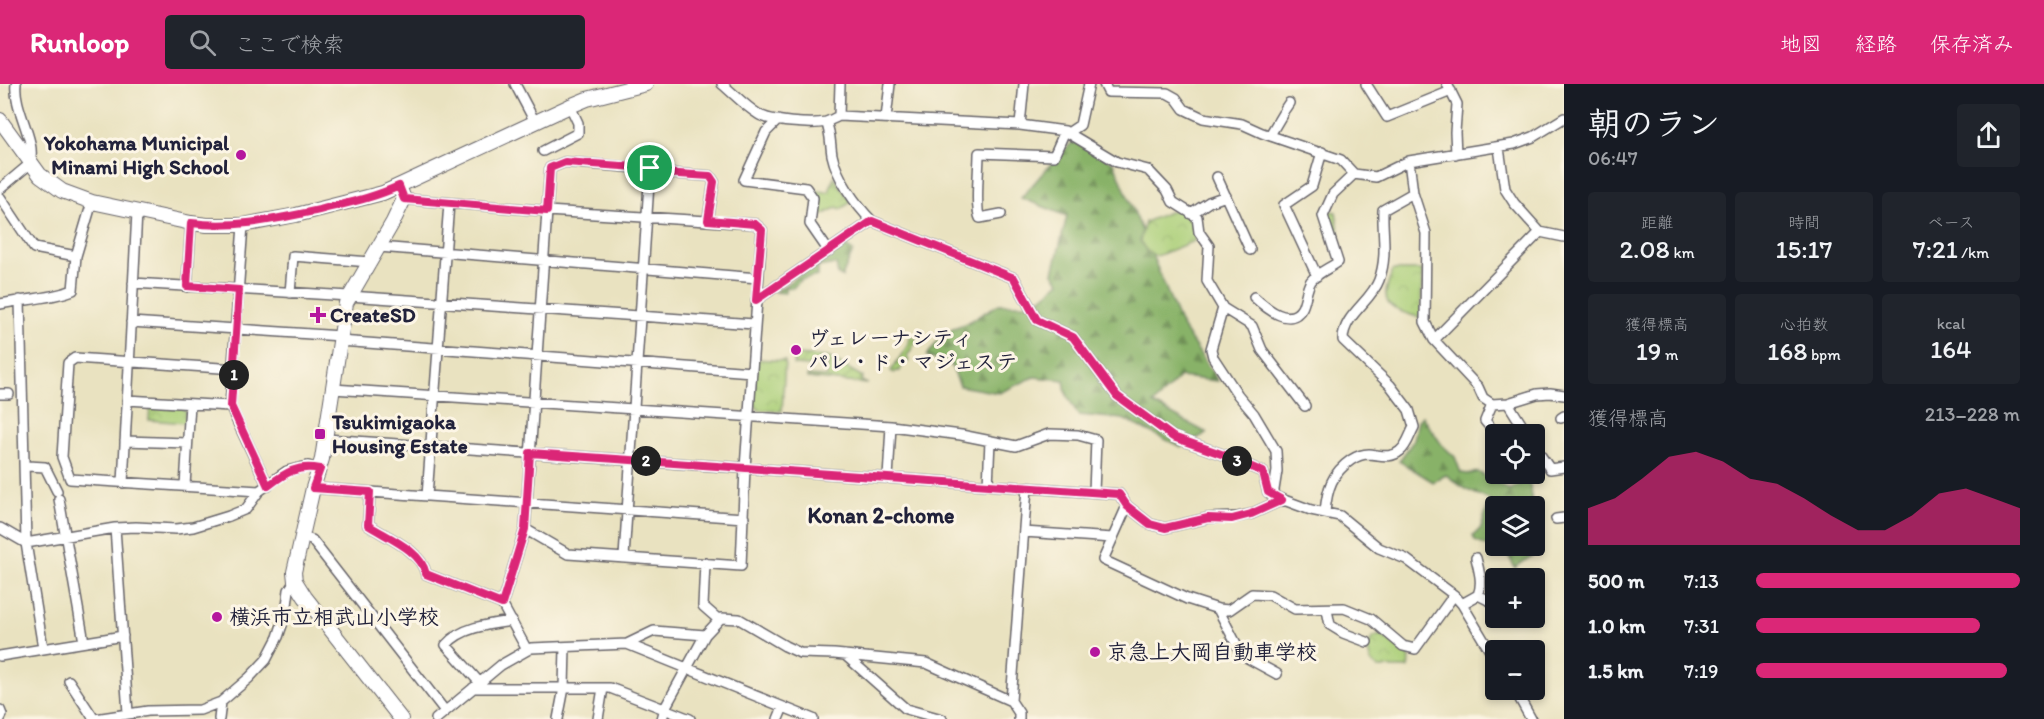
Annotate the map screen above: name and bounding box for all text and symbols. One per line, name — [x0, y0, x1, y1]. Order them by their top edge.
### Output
search box — [165, 15, 585, 69]
text: Runloop — [30, 25, 129, 59]
icon: search — [186, 26, 219, 59]
text: ここで検索 — [234, 31, 344, 58]
text: 地図 — [1780, 31, 1822, 56]
text: 経路 — [1855, 31, 1897, 56]
text: 保存済み — [1930, 31, 2014, 56]
text: 朝のラン — [1588, 104, 1720, 143]
button: share — [1957, 104, 2020, 167]
place label: Yokohama Municipal Minami High School — [43, 130, 230, 180]
pin — [624, 142, 675, 193]
text: 06:47 — [1588, 146, 1638, 170]
marker: Yokohama Municipal Minami High School — [234, 148, 248, 162]
icon: arrive — [633, 151, 666, 184]
text: 距離 — [1641, 213, 1673, 232]
text: 時間 — [1788, 213, 1820, 232]
text: ペース — [1927, 213, 1975, 232]
text: 2.08 — [1619, 233, 1670, 265]
text: 15:17 — [1775, 233, 1833, 265]
text: 7:21 — [1913, 233, 1958, 265]
text: km — [1670, 243, 1695, 262]
text: /km — [1958, 243, 1989, 262]
place label: CreateSD — [330, 302, 416, 327]
marker: CreateSD — [311, 308, 325, 322]
text: kcal — [1937, 314, 1965, 333]
text: 獲得標高 — [1625, 315, 1689, 334]
text: 心拍数 — [1780, 315, 1828, 334]
place label: ヴェレーナシティ パレ・ド・マジェステ — [808, 325, 1018, 374]
text: 164 — [1930, 333, 1972, 365]
text: 19 — [1636, 335, 1661, 367]
text: 168 — [1767, 335, 1807, 367]
marker: ヴェレーナシティ パレ・ド・マジェステ — [789, 343, 803, 357]
text: m — [1661, 345, 1678, 364]
text: bpm — [1807, 345, 1841, 364]
pin: 1 — [219, 360, 249, 390]
text: 1 — [230, 365, 238, 384]
text: 213–228 m — [1925, 402, 2020, 426]
text: 獲得標高 — [1588, 406, 1668, 430]
place label: Tsukimigaoka Housing Estate — [331, 409, 468, 459]
map controls — [1485, 424, 1545, 700]
button: locate — [1485, 424, 1545, 484]
marker: Tsukimigaoka Housing Estate — [313, 427, 327, 441]
pin: 2 — [631, 446, 661, 476]
pin: 3 — [1222, 446, 1252, 476]
text: 2 — [642, 451, 650, 470]
text: 3 — [1233, 451, 1241, 470]
button: layers — [1485, 496, 1545, 556]
district label: Konan 2-chome — [807, 502, 955, 529]
button: + — [1485, 568, 1545, 628]
text: 500 m — [1588, 569, 1644, 593]
text: 7:13 — [1684, 569, 1719, 593]
place label: 横浜市立相武山小学校 — [229, 604, 439, 629]
marker: 横浜市立相武山小学校 — [210, 610, 224, 624]
text: 1.0 km — [1588, 614, 1645, 638]
text: 7:31 — [1684, 614, 1719, 638]
place label: 京急上大岡自動車学校 — [1107, 639, 1317, 664]
button: − — [1485, 640, 1545, 700]
marker: 京急上大岡自動車学校 — [1088, 645, 1102, 659]
text: 1.5 km — [1588, 659, 1644, 683]
text: 7:19 — [1684, 659, 1719, 683]

